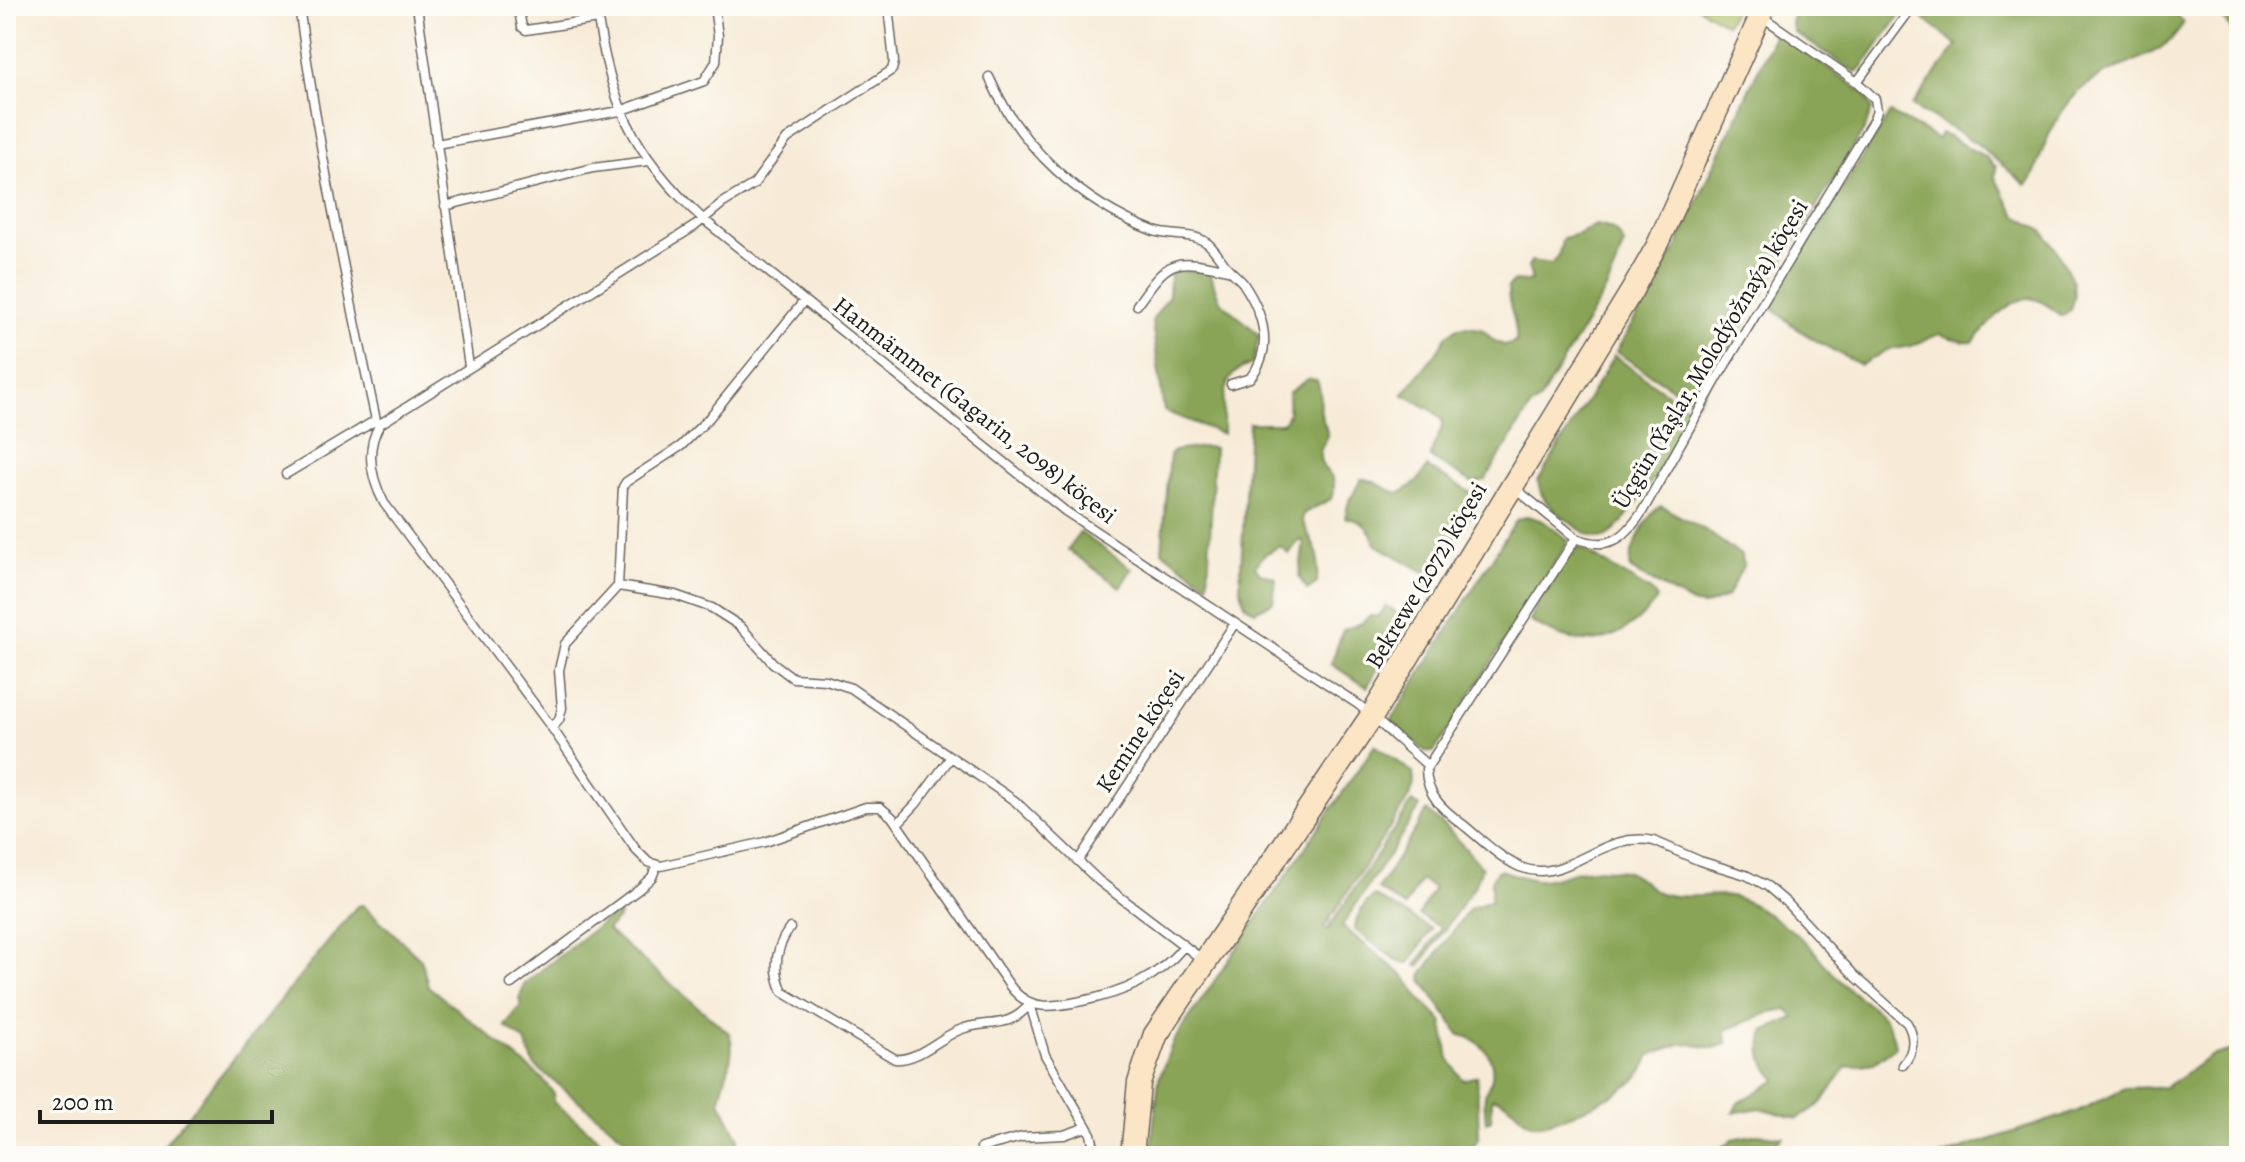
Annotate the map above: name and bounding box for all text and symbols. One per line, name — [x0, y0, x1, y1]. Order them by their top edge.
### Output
street label: Üçgün (Ýaşlar, Molodýožnaýa) köçesi — [1605, 193, 1815, 515]
street label: Hanmämmet (Gagarin, 2098) köçesi — [827, 289, 1123, 531]
street label: Bekrewe (2072) köçesi — [1358, 476, 1494, 674]
street label: Kemine köçesi — [1088, 663, 1192, 799]
scale bar — [40, 1074, 272, 1124]
text: 200 m — [52, 1086, 114, 1118]

